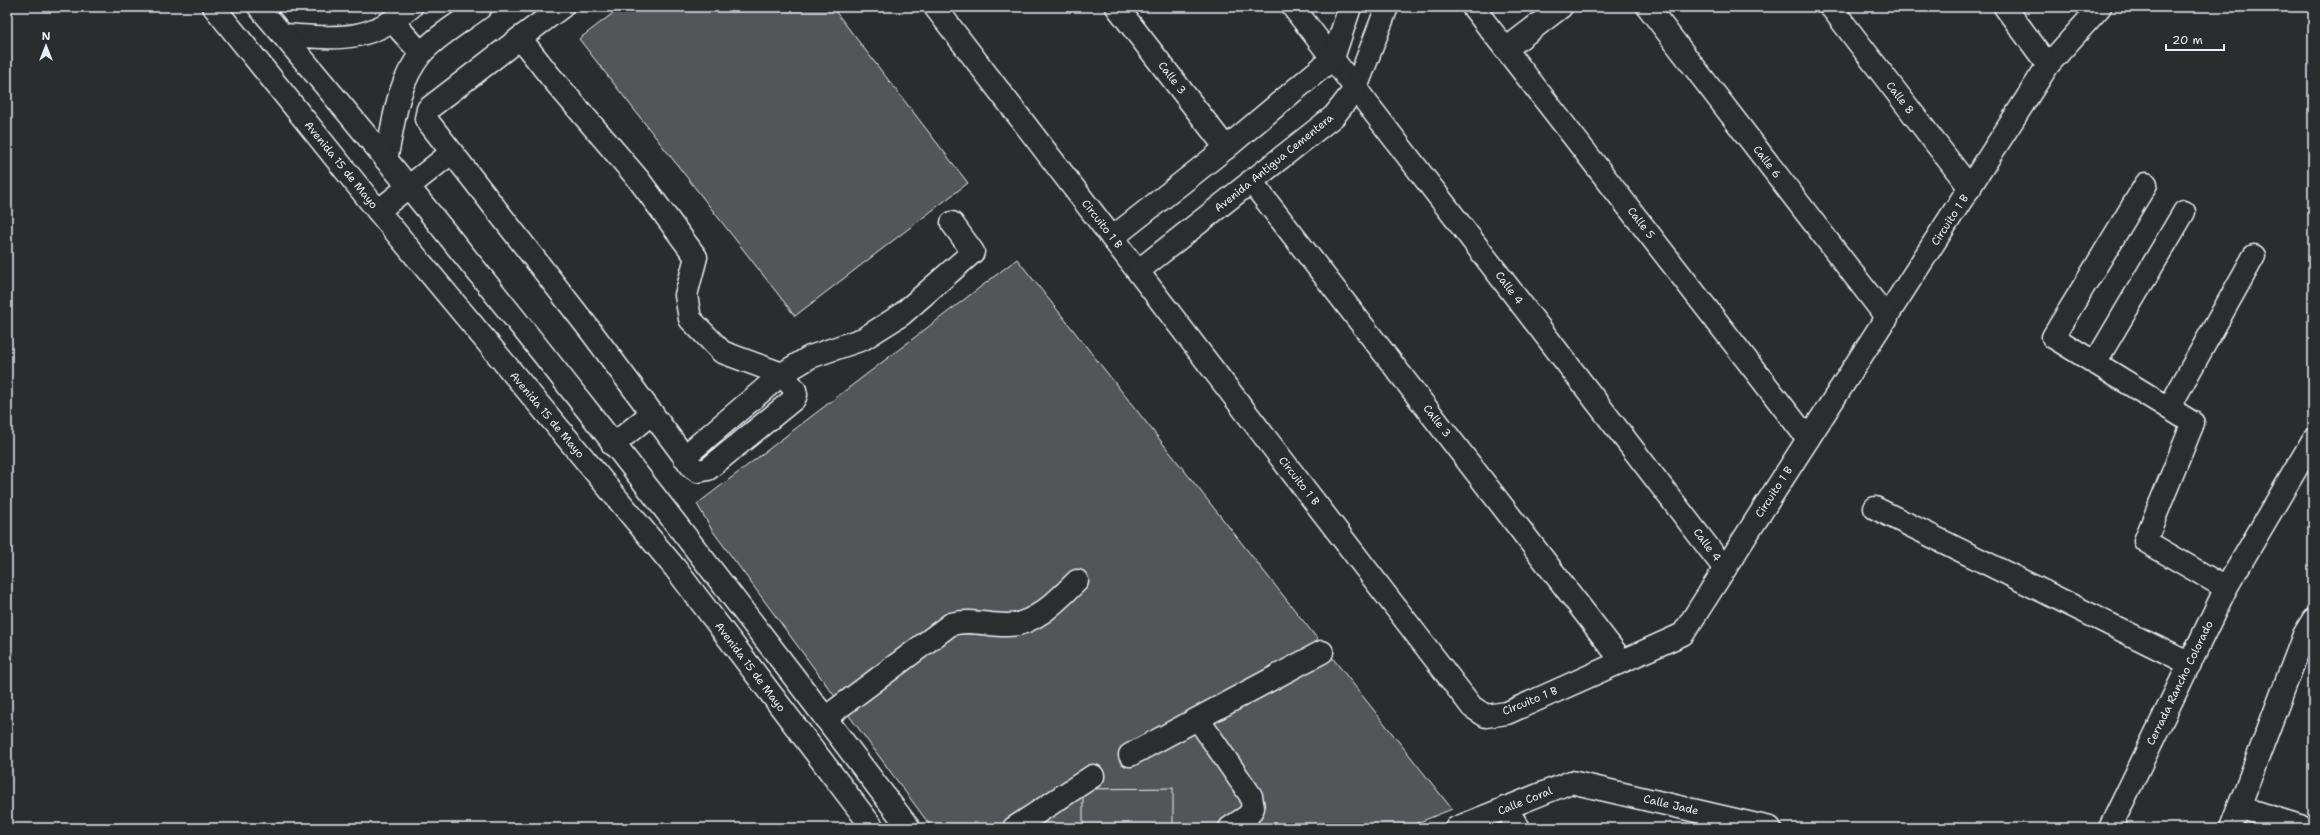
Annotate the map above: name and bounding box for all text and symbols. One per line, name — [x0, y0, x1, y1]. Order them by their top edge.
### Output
north arrow — [26, 26, 66, 66]
scale bar — [2166, 26, 2224, 52]
text: N — [42, 29, 51, 44]
text: 20 m — [2172, 32, 2203, 48]
street label: Calle 3 — [1155, 59, 1189, 97]
street label: Calle 8 — [1883, 79, 1917, 117]
street label: Avenida Antigua Cementera — [1211, 110, 1337, 216]
street label: Avenida 15 de Mayo — [301, 118, 381, 212]
street label: Calle 6 — [1750, 143, 1784, 181]
street label: Circuito 1 B — [1928, 191, 1972, 249]
street label: Circuito 1 B — [1078, 196, 1126, 252]
street label: Calle 5 — [1624, 204, 1658, 242]
street label: Calle 4 — [1492, 268, 1526, 308]
street label: Avenida 15 de Mayo — [506, 369, 588, 462]
street label: Calle 3 — [1420, 402, 1454, 440]
street label: Circuito 1 B — [1275, 453, 1323, 509]
street label: Circuito 1 B — [1752, 463, 1796, 521]
street label: Calle 4 — [1690, 525, 1724, 565]
street label: Cerrada Rancho Colorado — [2143, 618, 2217, 748]
street label: Avenida 15 de Mayo — [711, 619, 789, 715]
street label: Circuito 1 B — [1500, 683, 1560, 719]
street label: Calle Coral — [1496, 783, 1555, 819]
street label: Calle Jade — [1642, 791, 1700, 819]

